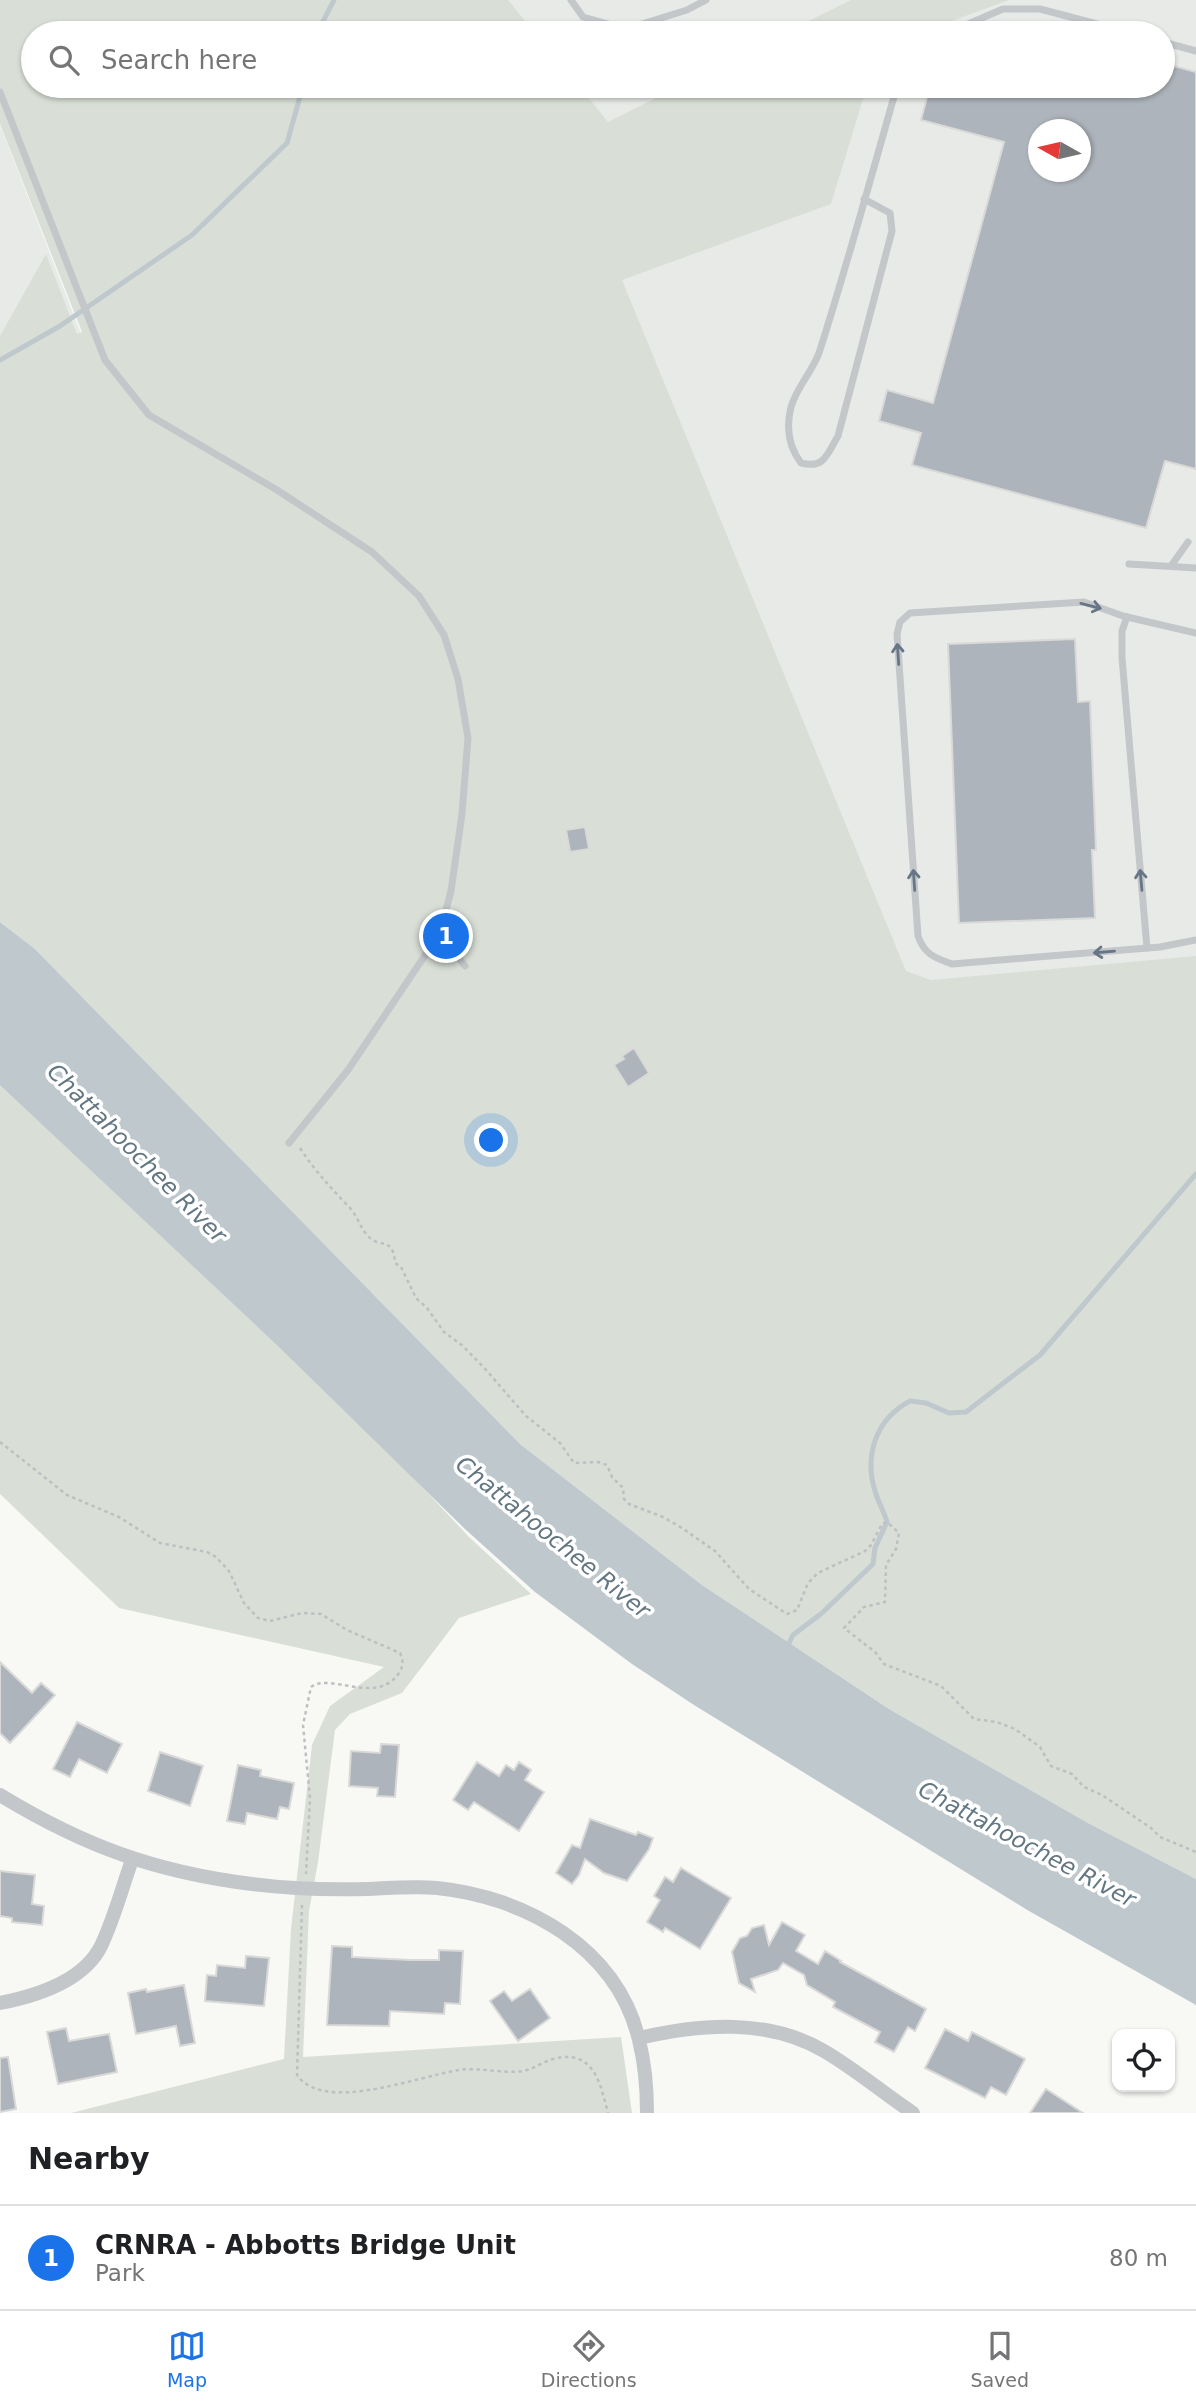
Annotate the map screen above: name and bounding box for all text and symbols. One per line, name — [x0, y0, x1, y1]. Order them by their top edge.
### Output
search box — [21, 21, 1175, 98]
icon: search — [45, 41, 83, 79]
text: Search here — [101, 45, 257, 75]
north arrow — [1028, 119, 1091, 182]
one-way arrow — [1079, 600, 1101, 613]
one-way arrow — [891, 643, 904, 665]
one-way arrow — [907, 870, 920, 892]
one-way arrow — [1134, 870, 1147, 892]
pin: 1 — [423, 910, 469, 962]
one-way arrow — [1093, 946, 1116, 959]
water label: Chattahoochee River — [42, 1058, 233, 1249]
your location — [474, 1123, 508, 1157]
water label: Chattahoochee River — [451, 1451, 656, 1624]
water label: Chattahoochee River — [914, 1776, 1141, 1913]
map controls — [1112, 2029, 1175, 2092]
button: locate — [1112, 2029, 1175, 2092]
text: Nearby — [28, 2141, 150, 2176]
text: CRNRA - Abbotts Bridge Unit — [95, 2230, 516, 2260]
text: 1 — [43, 2245, 59, 2271]
text: 80 m — [1109, 2245, 1168, 2271]
text: Park — [95, 2260, 145, 2286]
tab: Map — [167, 2327, 207, 2391]
tab: Directions — [541, 2327, 637, 2391]
tab: Saved — [970, 2327, 1029, 2391]

